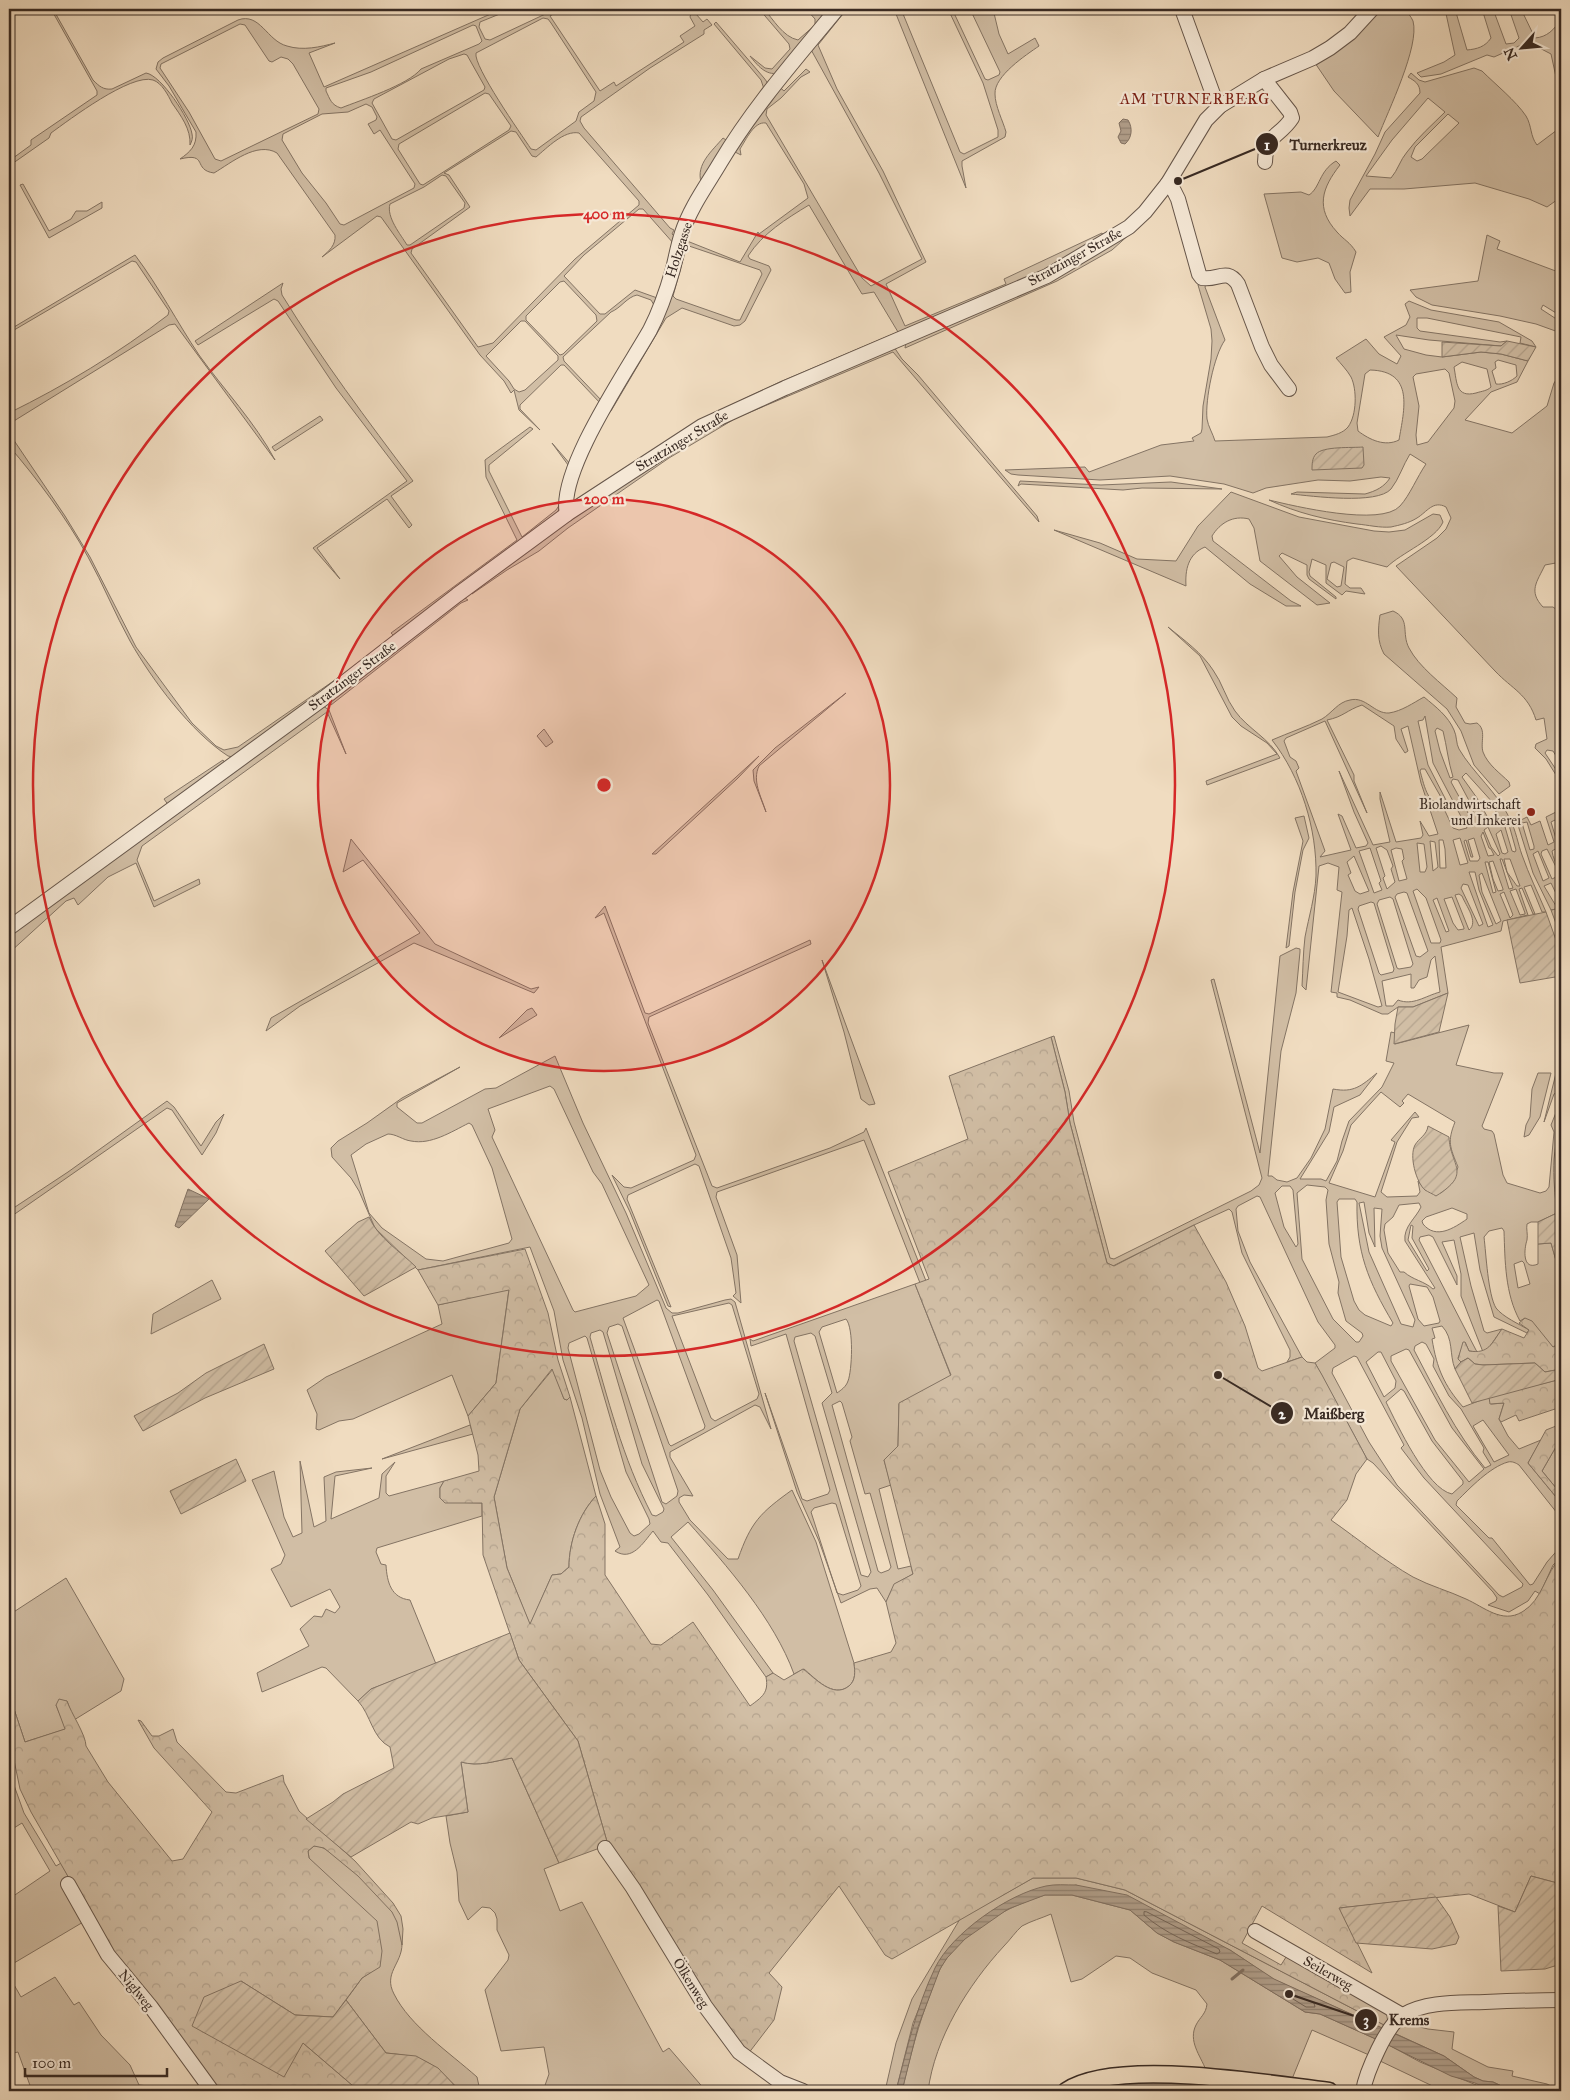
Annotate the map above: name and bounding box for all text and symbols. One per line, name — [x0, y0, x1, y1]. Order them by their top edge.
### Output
north arrow — [1498, 22, 1548, 72]
text: N — [1501, 44, 1521, 63]
district label: AM TURNERBERG — [1119, 90, 1270, 108]
callout: Turnerkreuz — [1255, 129, 1377, 159]
text: 1 — [1264, 136, 1270, 154]
text: Turnerkreuz — [1288, 136, 1367, 154]
text: 400 m — [583, 205, 625, 224]
street label: Holzgasse — [662, 220, 696, 280]
street label: Stratzinger Straße — [1025, 224, 1125, 290]
street label: Stratzinger Straße — [633, 407, 731, 475]
text: 200 m — [584, 490, 625, 508]
street label: Stratzinger Straße — [305, 638, 399, 714]
centre of rings — [595, 776, 613, 794]
place label: Biolandwirtschaft und Imkerei — [1419, 796, 1521, 829]
marker: Biolandwirtschaft und Imkerei — [1525, 806, 1537, 818]
callout: Maißberg — [1269, 1398, 1374, 1428]
text: 2 — [1278, 1405, 1286, 1423]
text: Maißberg — [1304, 1405, 1365, 1424]
street label: Seilerweg — [1300, 1952, 1356, 1994]
street label: Ölkenweg — [669, 1954, 715, 2011]
street label: Niglweg — [115, 1966, 158, 2014]
callout: Krems — [1353, 2005, 1439, 2035]
text: 3 — [1363, 2011, 1369, 2030]
text: Krems — [1389, 2011, 1430, 2029]
scale bar — [25, 2045, 168, 2077]
text: 100 m — [32, 2054, 72, 2072]

